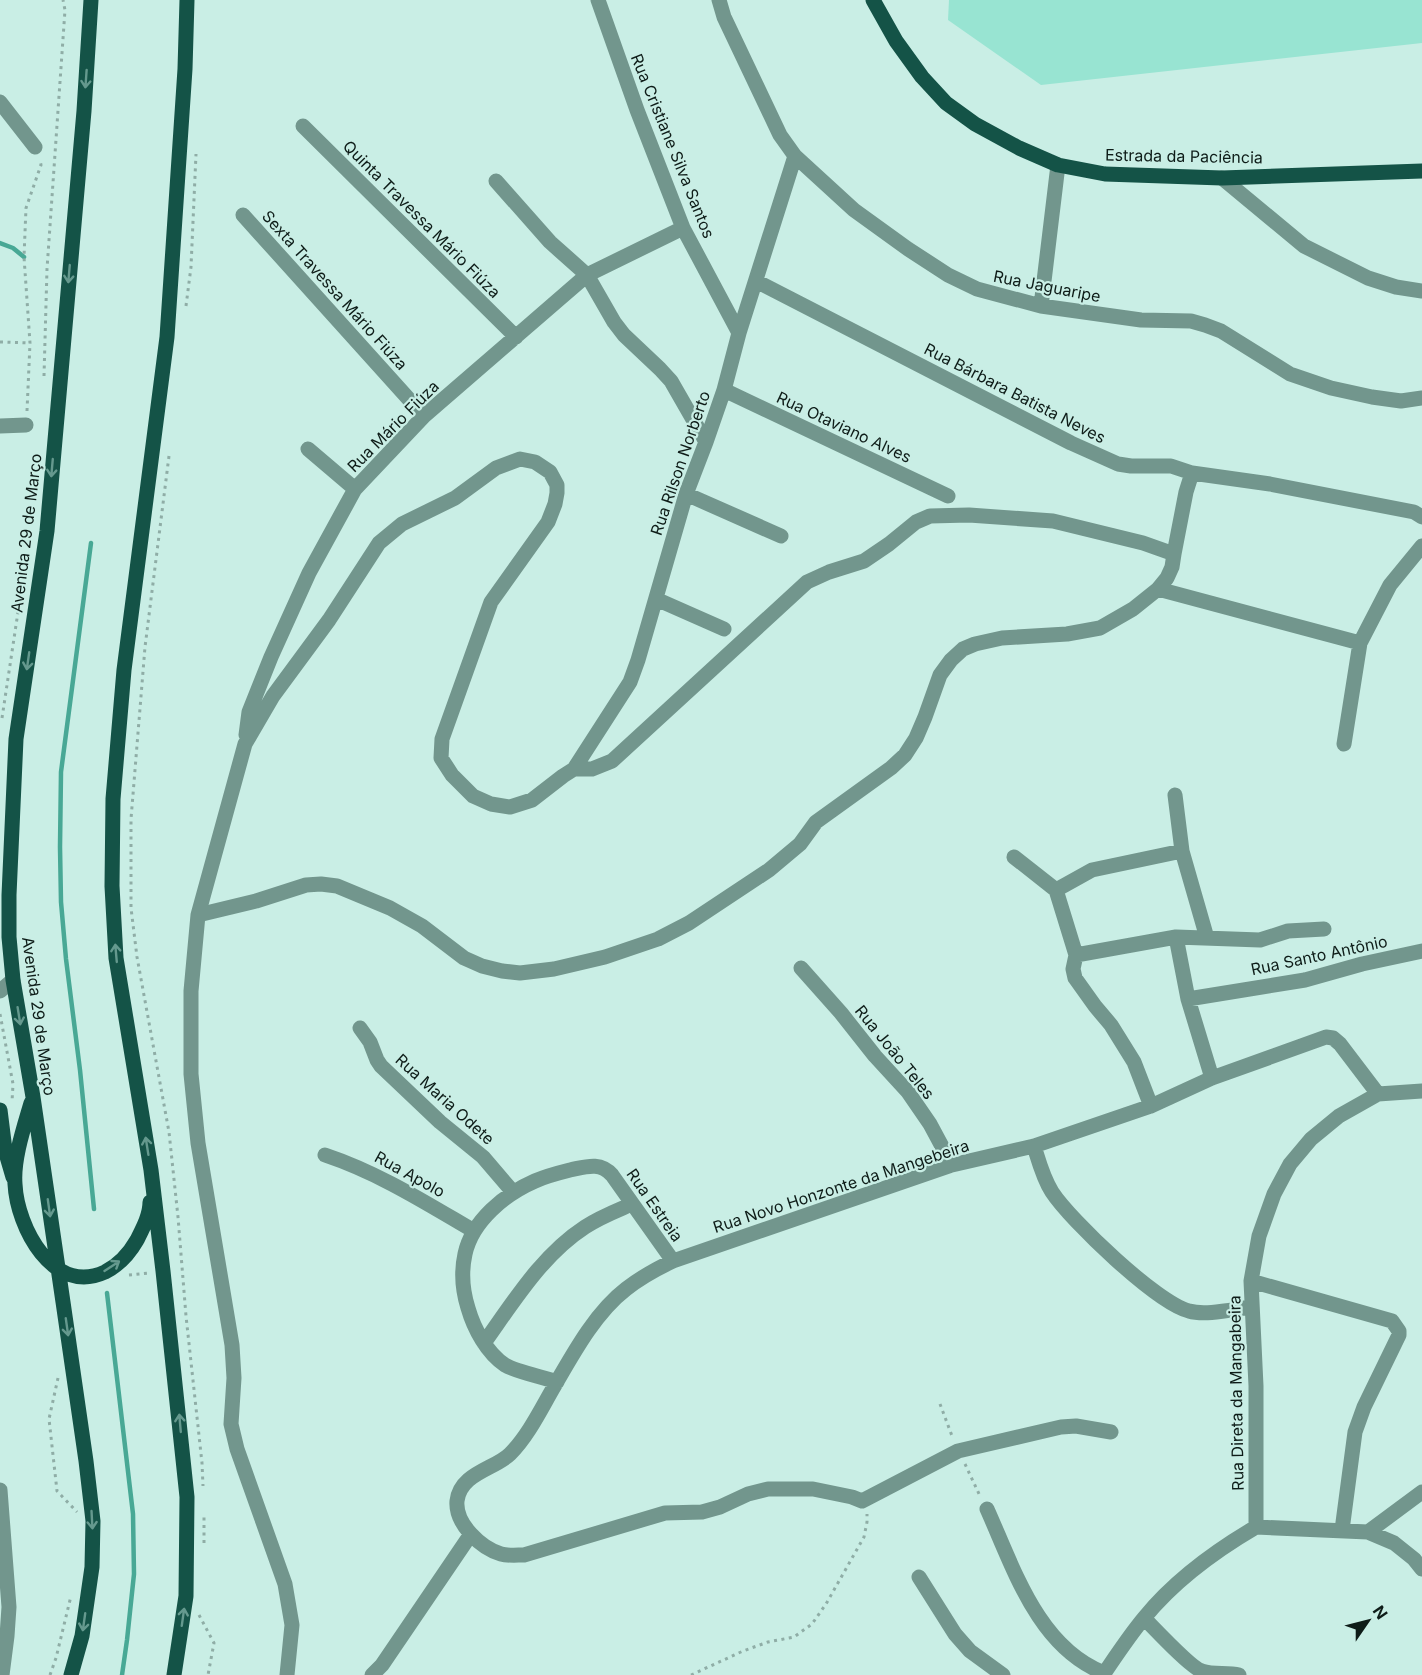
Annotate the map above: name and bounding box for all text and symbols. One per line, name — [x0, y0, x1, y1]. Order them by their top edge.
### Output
street label: Rua Cristiane Silva Santos — [627, 51, 719, 241]
one-way arrow — [80, 69, 91, 89]
street label: Quinta Travessa Mário Fiúza — [339, 136, 505, 302]
street label: Estrada da Paciência — [1105, 145, 1263, 167]
street label: Sexta Travessa Mário Fiúza — [258, 206, 412, 374]
one-way arrow — [64, 263, 75, 283]
street label: Rua Jaguaripe — [992, 266, 1102, 306]
street label: Rua Bárbara Batista Neves — [921, 339, 1109, 447]
street label: Rua Mário Fiúza — [343, 376, 443, 476]
street label: Rua Otaviano Alves — [773, 387, 915, 467]
street label: Rua Rilson Norberto — [646, 388, 714, 538]
street label: Avenida 29 de Março — [6, 452, 46, 614]
one-way arrow — [46, 457, 57, 477]
one-way arrow — [22, 651, 33, 671]
street label: Rua Santo Antônio — [1249, 931, 1389, 979]
street label: Avenida 29 de Março — [18, 935, 60, 1097]
one-way arrow — [110, 944, 121, 964]
street label: Rua João Teles — [851, 1001, 939, 1103]
one-way arrow — [14, 1005, 25, 1025]
street label: Rua Maria Odete — [391, 1049, 499, 1149]
street label: Rua Novo Honzonte da Mangebeira — [710, 1135, 972, 1237]
one-way arrow — [141, 1136, 152, 1156]
street label: Rua Apolo — [371, 1147, 449, 1201]
street label: Rua Estreia — [623, 1165, 687, 1245]
one-way arrow — [44, 1198, 55, 1218]
one-way arrow — [103, 1260, 120, 1272]
street label: Rua Direta da Mangabeira — [1224, 1295, 1248, 1491]
one-way arrow — [61, 1317, 72, 1336]
one-way arrow — [174, 1413, 185, 1433]
one-way arrow — [87, 1510, 98, 1530]
north arrow — [1338, 1591, 1398, 1651]
text: N — [1369, 1602, 1392, 1623]
one-way arrow — [177, 1608, 188, 1628]
one-way arrow — [79, 1611, 90, 1631]

